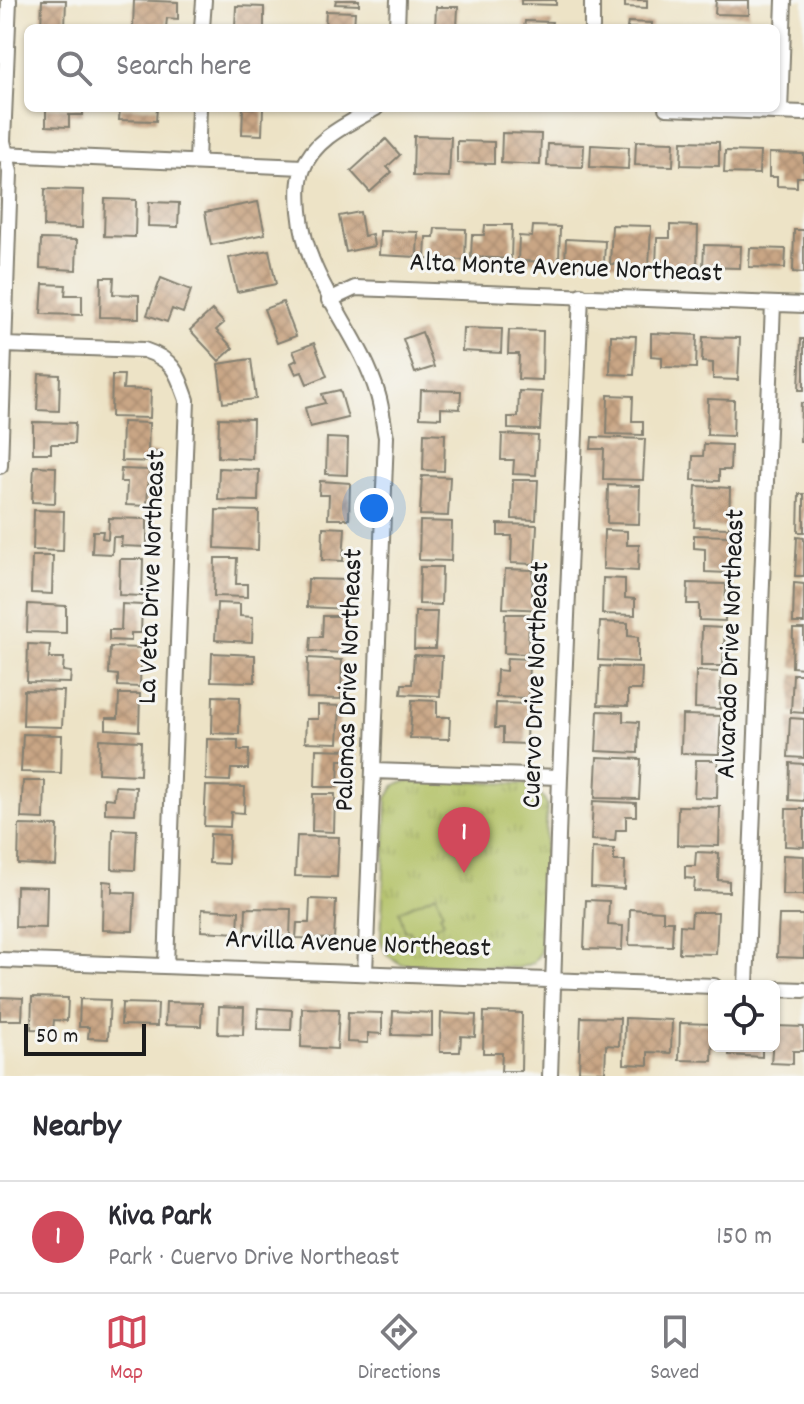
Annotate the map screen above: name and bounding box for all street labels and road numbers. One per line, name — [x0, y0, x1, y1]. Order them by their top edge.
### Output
street label: Alta Monte Avenue Northeast — [409, 245, 723, 295]
street label: La Veta Drive Northeast — [130, 449, 178, 705]
street label: Alvarado Drive Northeast — [708, 508, 758, 780]
street label: Palomas Drive Northeast — [326, 548, 376, 812]
street label: Cuervo Drive Northeast — [514, 561, 562, 809]
street label: Arvilla Avenue Northeast — [224, 921, 492, 971]

